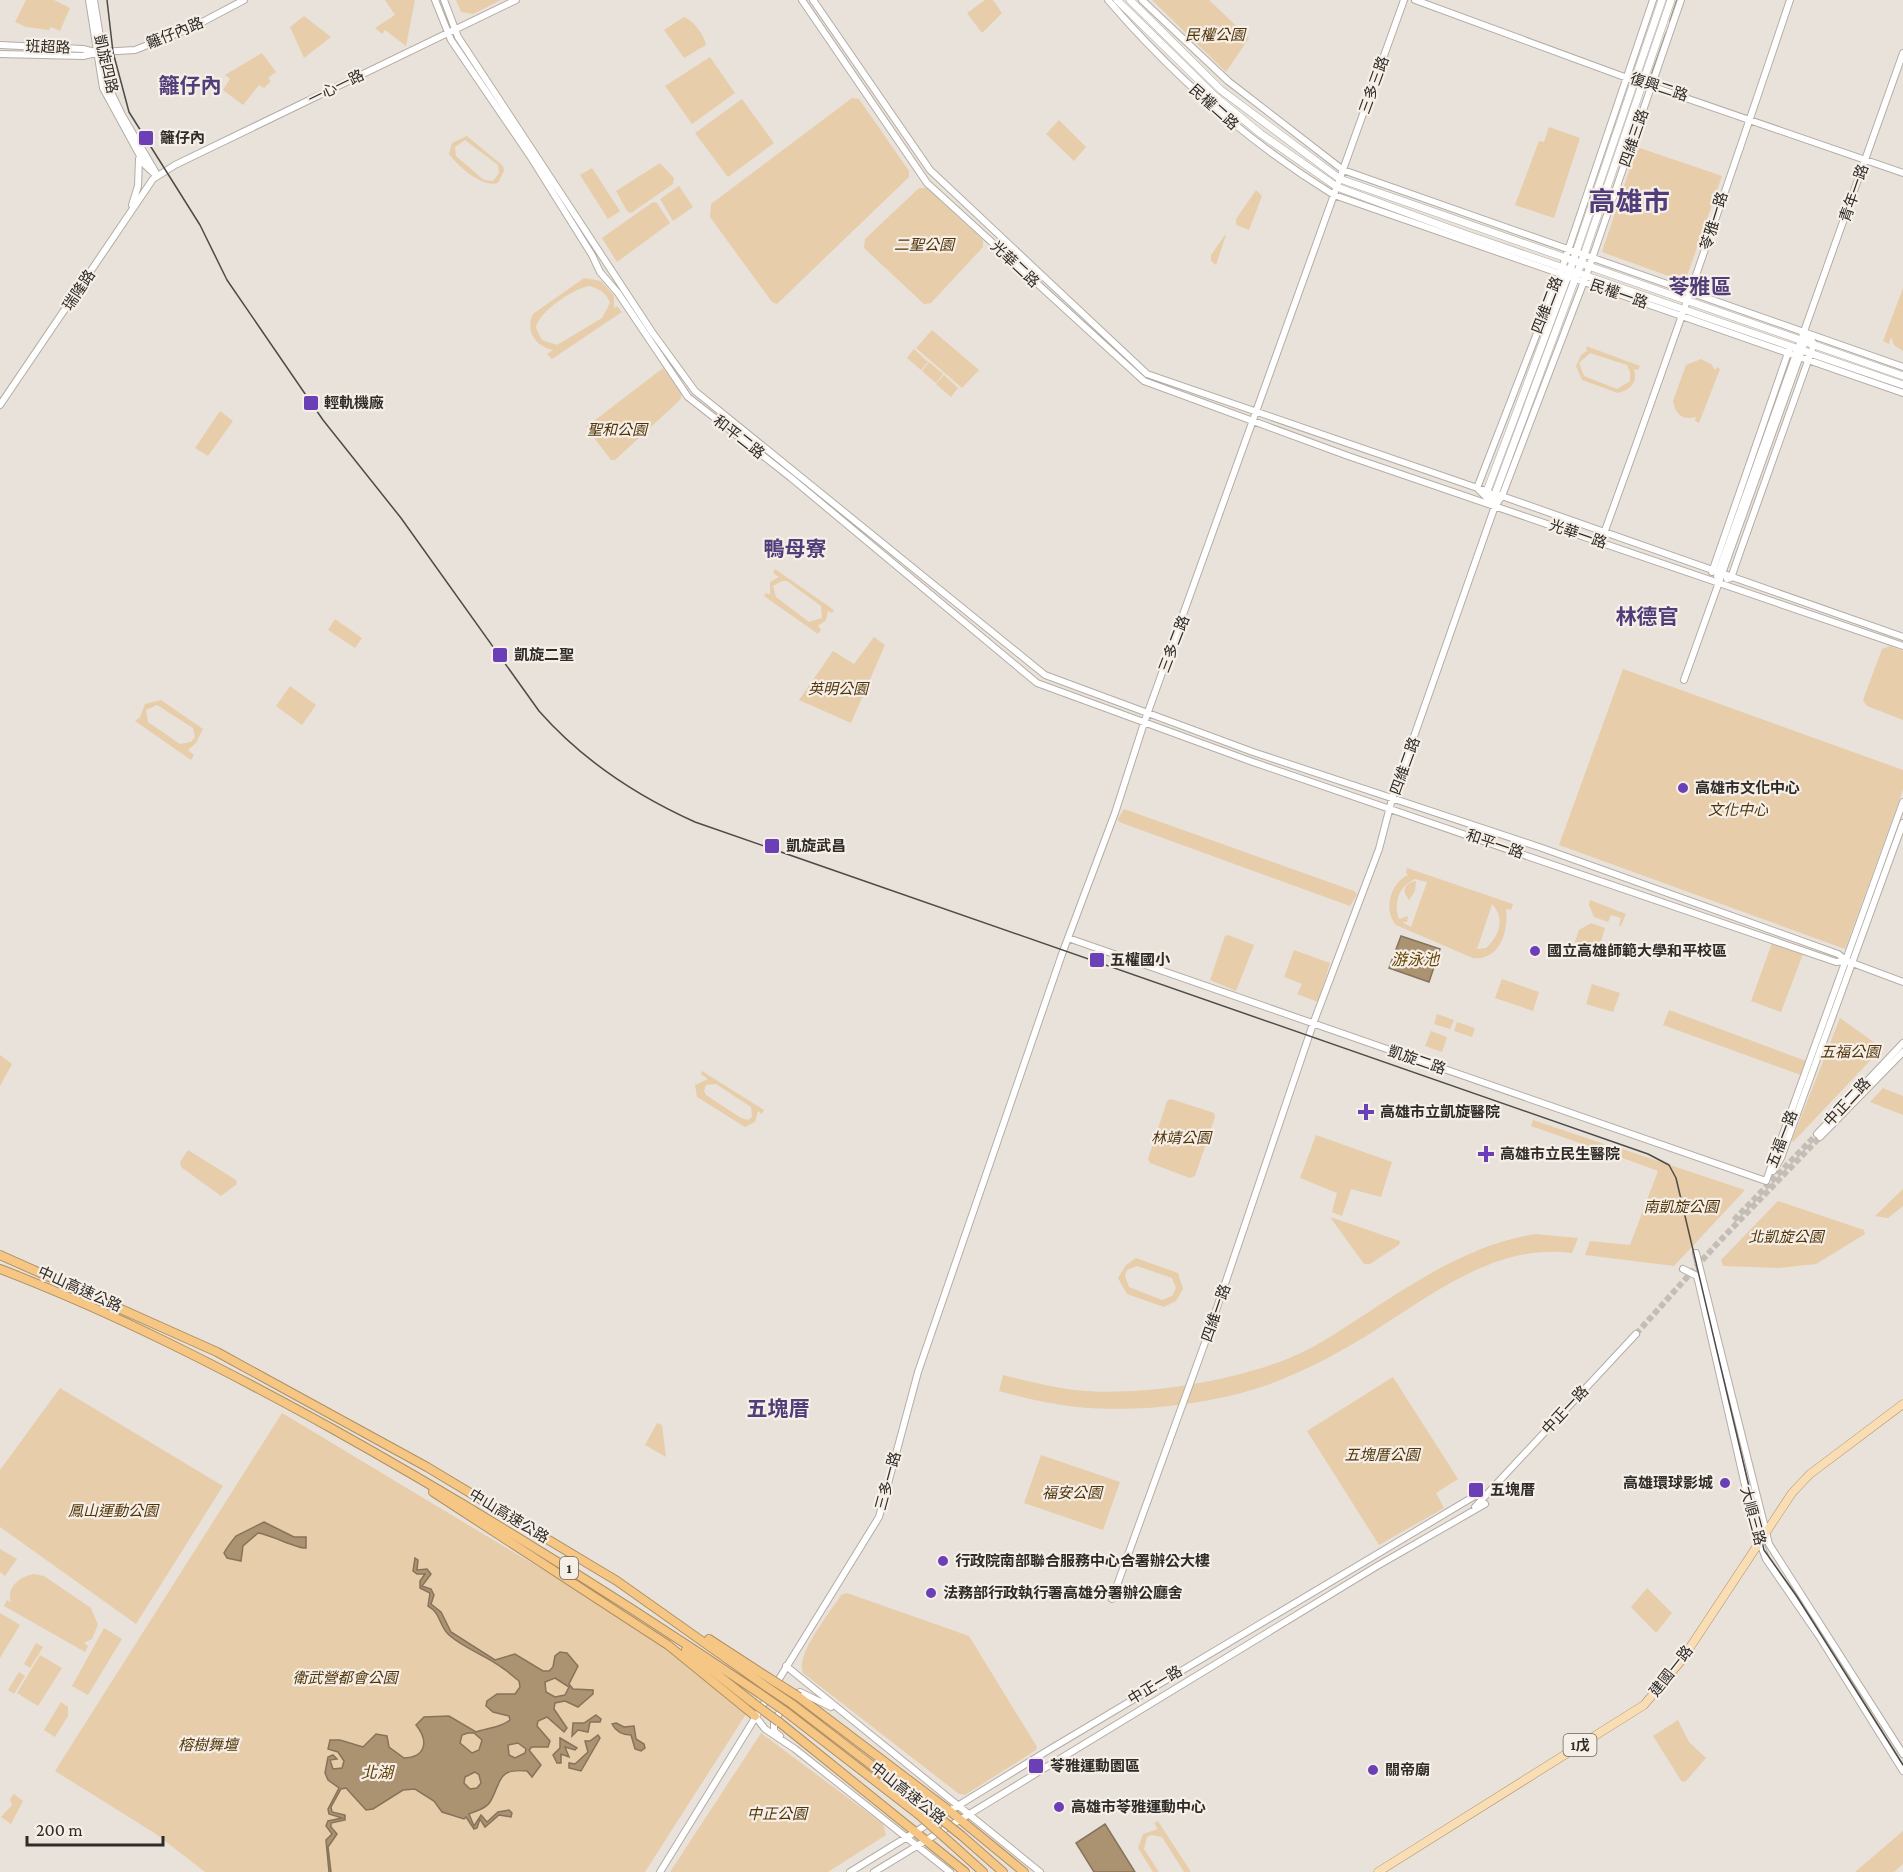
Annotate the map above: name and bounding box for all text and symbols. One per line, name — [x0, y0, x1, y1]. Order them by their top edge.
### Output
street label: 籬仔內路 — [144, 14, 206, 52]
park label: 民權公園 — [1185, 27, 1247, 43]
street label: 凱旋四路 — [91, 33, 121, 95]
street label: 班超路 — [25, 38, 71, 56]
street label: 三多三路 — [1356, 54, 1392, 116]
street label: 一心一路 — [306, 67, 366, 107]
street label: 復興二路 — [1628, 70, 1690, 104]
district label: 籬仔內 — [159, 74, 222, 98]
street label: 民權二路 — [1186, 81, 1242, 133]
street label: 四維三路 — [1617, 107, 1651, 169]
marker: 籬仔內 — [137, 129, 155, 147]
place label: 籬仔內 — [160, 129, 205, 146]
street label: 青年一路 — [1837, 162, 1871, 224]
district label: 高雄市 — [1589, 187, 1670, 217]
street label: 苓雅一路 — [1698, 190, 1730, 252]
park label: 二聖公園 — [894, 237, 956, 253]
street label: 光華二路 — [988, 238, 1042, 290]
street label: 瑞隆路 — [60, 267, 98, 313]
street label: 四維二路 — [1529, 274, 1565, 336]
district label: 苓雅區 — [1669, 275, 1732, 299]
street label: 民權一路 — [1588, 277, 1650, 311]
marker: 輕軌機廠 — [302, 394, 320, 412]
place label: 輕軌機廠 — [324, 394, 384, 411]
street label: 和平二路 — [710, 412, 768, 462]
park label: 聖和公園 — [587, 422, 649, 438]
street label: 光華一路 — [1547, 517, 1609, 551]
district label: 鴨母寮 — [764, 537, 827, 561]
district label: 林德官 — [1616, 605, 1679, 629]
street label: 三多二路 — [1156, 613, 1192, 675]
marker: 凱旋二聖 — [491, 646, 509, 664]
place label: 凱旋二聖 — [514, 647, 574, 663]
park label: 英明公園 — [808, 681, 870, 697]
street label: 四維二路 — [1387, 735, 1423, 797]
place label: 高雄市文化中心 — [1695, 779, 1800, 796]
marker: 高雄市文化中心 — [1676, 781, 1690, 795]
park label: 文化中心 — [1708, 802, 1769, 818]
street label: 和平一路 — [1464, 827, 1526, 861]
marker: 凱旋武昌 — [763, 837, 781, 855]
place label: 凱旋武昌 — [786, 838, 846, 854]
place label: 國立高雄師範大學和平校區 — [1547, 942, 1727, 959]
marker: 國立高雄師範大學和平校區 — [1528, 944, 1542, 958]
marker: 五權國小 — [1088, 951, 1106, 969]
water label: 游泳池 — [1391, 951, 1441, 968]
place label: 五權國小 — [1110, 952, 1171, 968]
street label: 凱旋二路 — [1386, 1043, 1448, 1077]
park label: 五福公園 — [1820, 1044, 1882, 1060]
street label: 中正二路 — [1821, 1075, 1873, 1129]
marker: 高雄市立凱旋醫院 — [1357, 1103, 1375, 1121]
place label: 高雄市立凱旋醫院 — [1380, 1104, 1500, 1120]
street label: 五福一路 — [1764, 1108, 1800, 1170]
park label: 林靖公園 — [1151, 1130, 1213, 1146]
marker: 高雄市立民生醫院 — [1477, 1145, 1495, 1163]
place label: 高雄市立民生醫院 — [1500, 1146, 1620, 1162]
park label: 南凱旋公園 — [1643, 1199, 1720, 1215]
park label: 北凱旋公園 — [1748, 1229, 1825, 1245]
street label: 中山高速公路 — [36, 1262, 125, 1315]
street label: 四維一路 — [1199, 1282, 1233, 1344]
street label: 中正一路 — [1539, 1383, 1591, 1437]
district label: 五塊厝 — [747, 1397, 810, 1421]
park label: 五塊厝公園 — [1344, 1447, 1421, 1463]
street label: 三多一路 — [873, 1450, 903, 1512]
place label: 高雄環球影城 — [1623, 1474, 1713, 1491]
marker: 高雄環球影城 — [1718, 1476, 1732, 1490]
marker: 五塊厝 — [1467, 1481, 1485, 1499]
place label: 五塊厝 — [1490, 1481, 1535, 1498]
street label: 中山高速公路 — [466, 1485, 552, 1546]
park label: 福安公園 — [1042, 1485, 1104, 1501]
street label: 大順三路 — [1738, 1485, 1768, 1547]
park label: 鳳山運動公園 — [68, 1503, 160, 1519]
place label: 行政院南部聯合服務中心合署辦公大樓 — [955, 1553, 1210, 1569]
marker: 行政院南部聯合服務中心合署辦公大樓 — [936, 1554, 950, 1568]
road number: 1 — [560, 1557, 578, 1579]
place label: 法務部行政執行署高雄分署辦公廳舍 — [943, 1584, 1183, 1601]
marker: 法務部行政執行署高雄分署辦公廳舍 — [924, 1586, 938, 1600]
street label: 建國一路 — [1646, 1642, 1696, 1700]
street label: 中正一路 — [1125, 1663, 1185, 1707]
park label: 衛武營都會公園 — [292, 1670, 399, 1686]
road number: 1戊 — [1564, 1734, 1596, 1756]
park label: 榕樹舞壇 — [178, 1737, 241, 1753]
marker: 苓雅運動園區 — [1027, 1757, 1045, 1775]
street label: 中山高速公路 — [868, 1758, 949, 1827]
place label: 苓雅運動園區 — [1050, 1758, 1140, 1774]
place label: 關帝廟 — [1385, 1761, 1430, 1778]
marker: 關帝廟 — [1366, 1763, 1380, 1777]
water label: 北湖 — [361, 1764, 396, 1781]
place label: 高雄市苓雅運動中心 — [1071, 1799, 1206, 1815]
marker: 高雄市苓雅運動中心 — [1052, 1800, 1066, 1814]
park label: 中正公園 — [747, 1806, 809, 1822]
scale bar — [27, 1809, 164, 1847]
text: 200 m — [36, 1820, 83, 1840]

